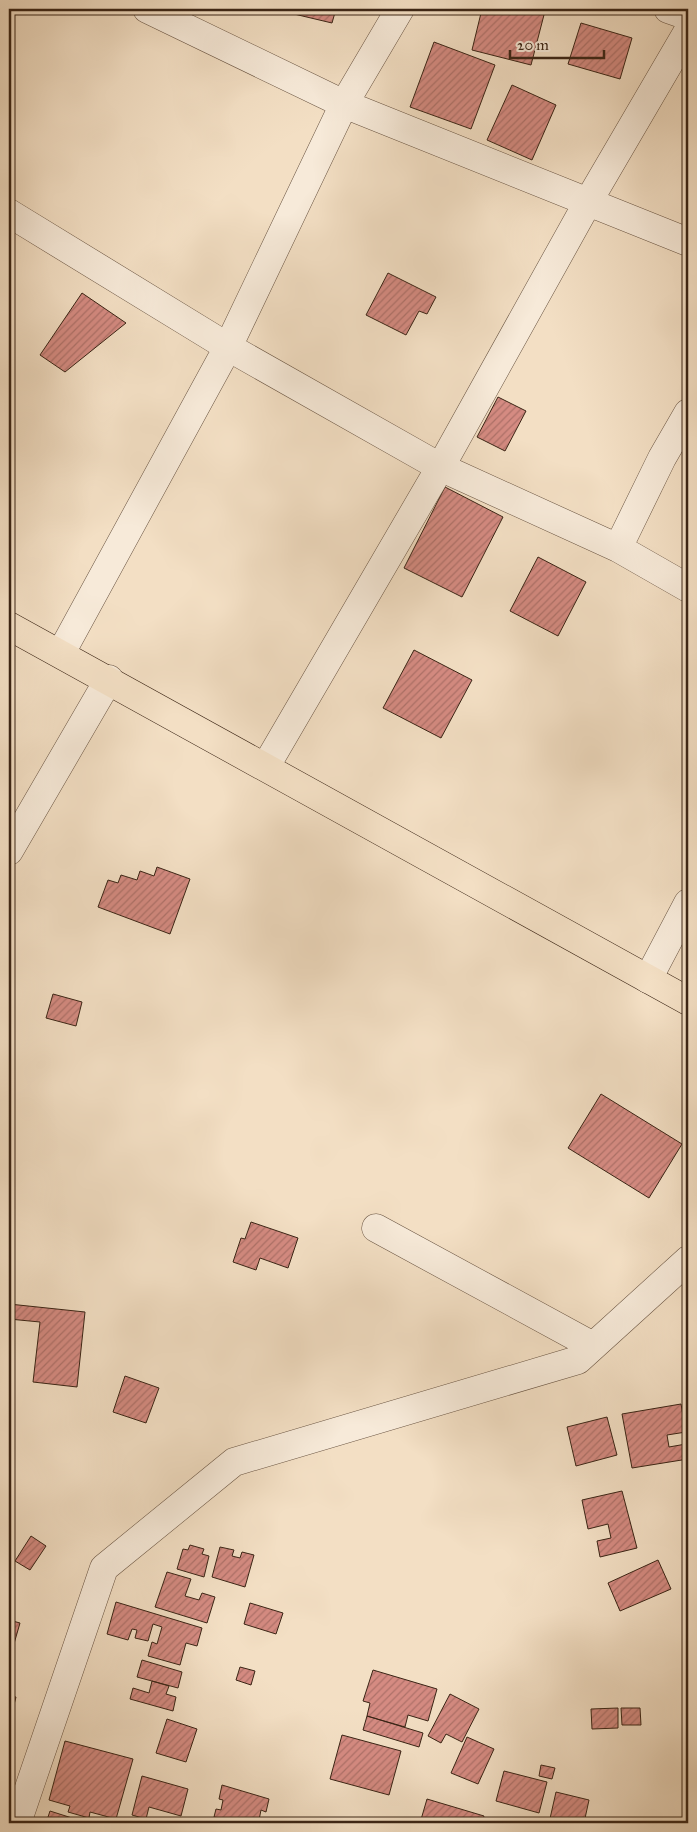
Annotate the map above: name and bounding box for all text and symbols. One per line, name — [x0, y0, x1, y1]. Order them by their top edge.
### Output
scale bar — [510, 28, 603, 60]
text: 20 m — [517, 36, 549, 54]

